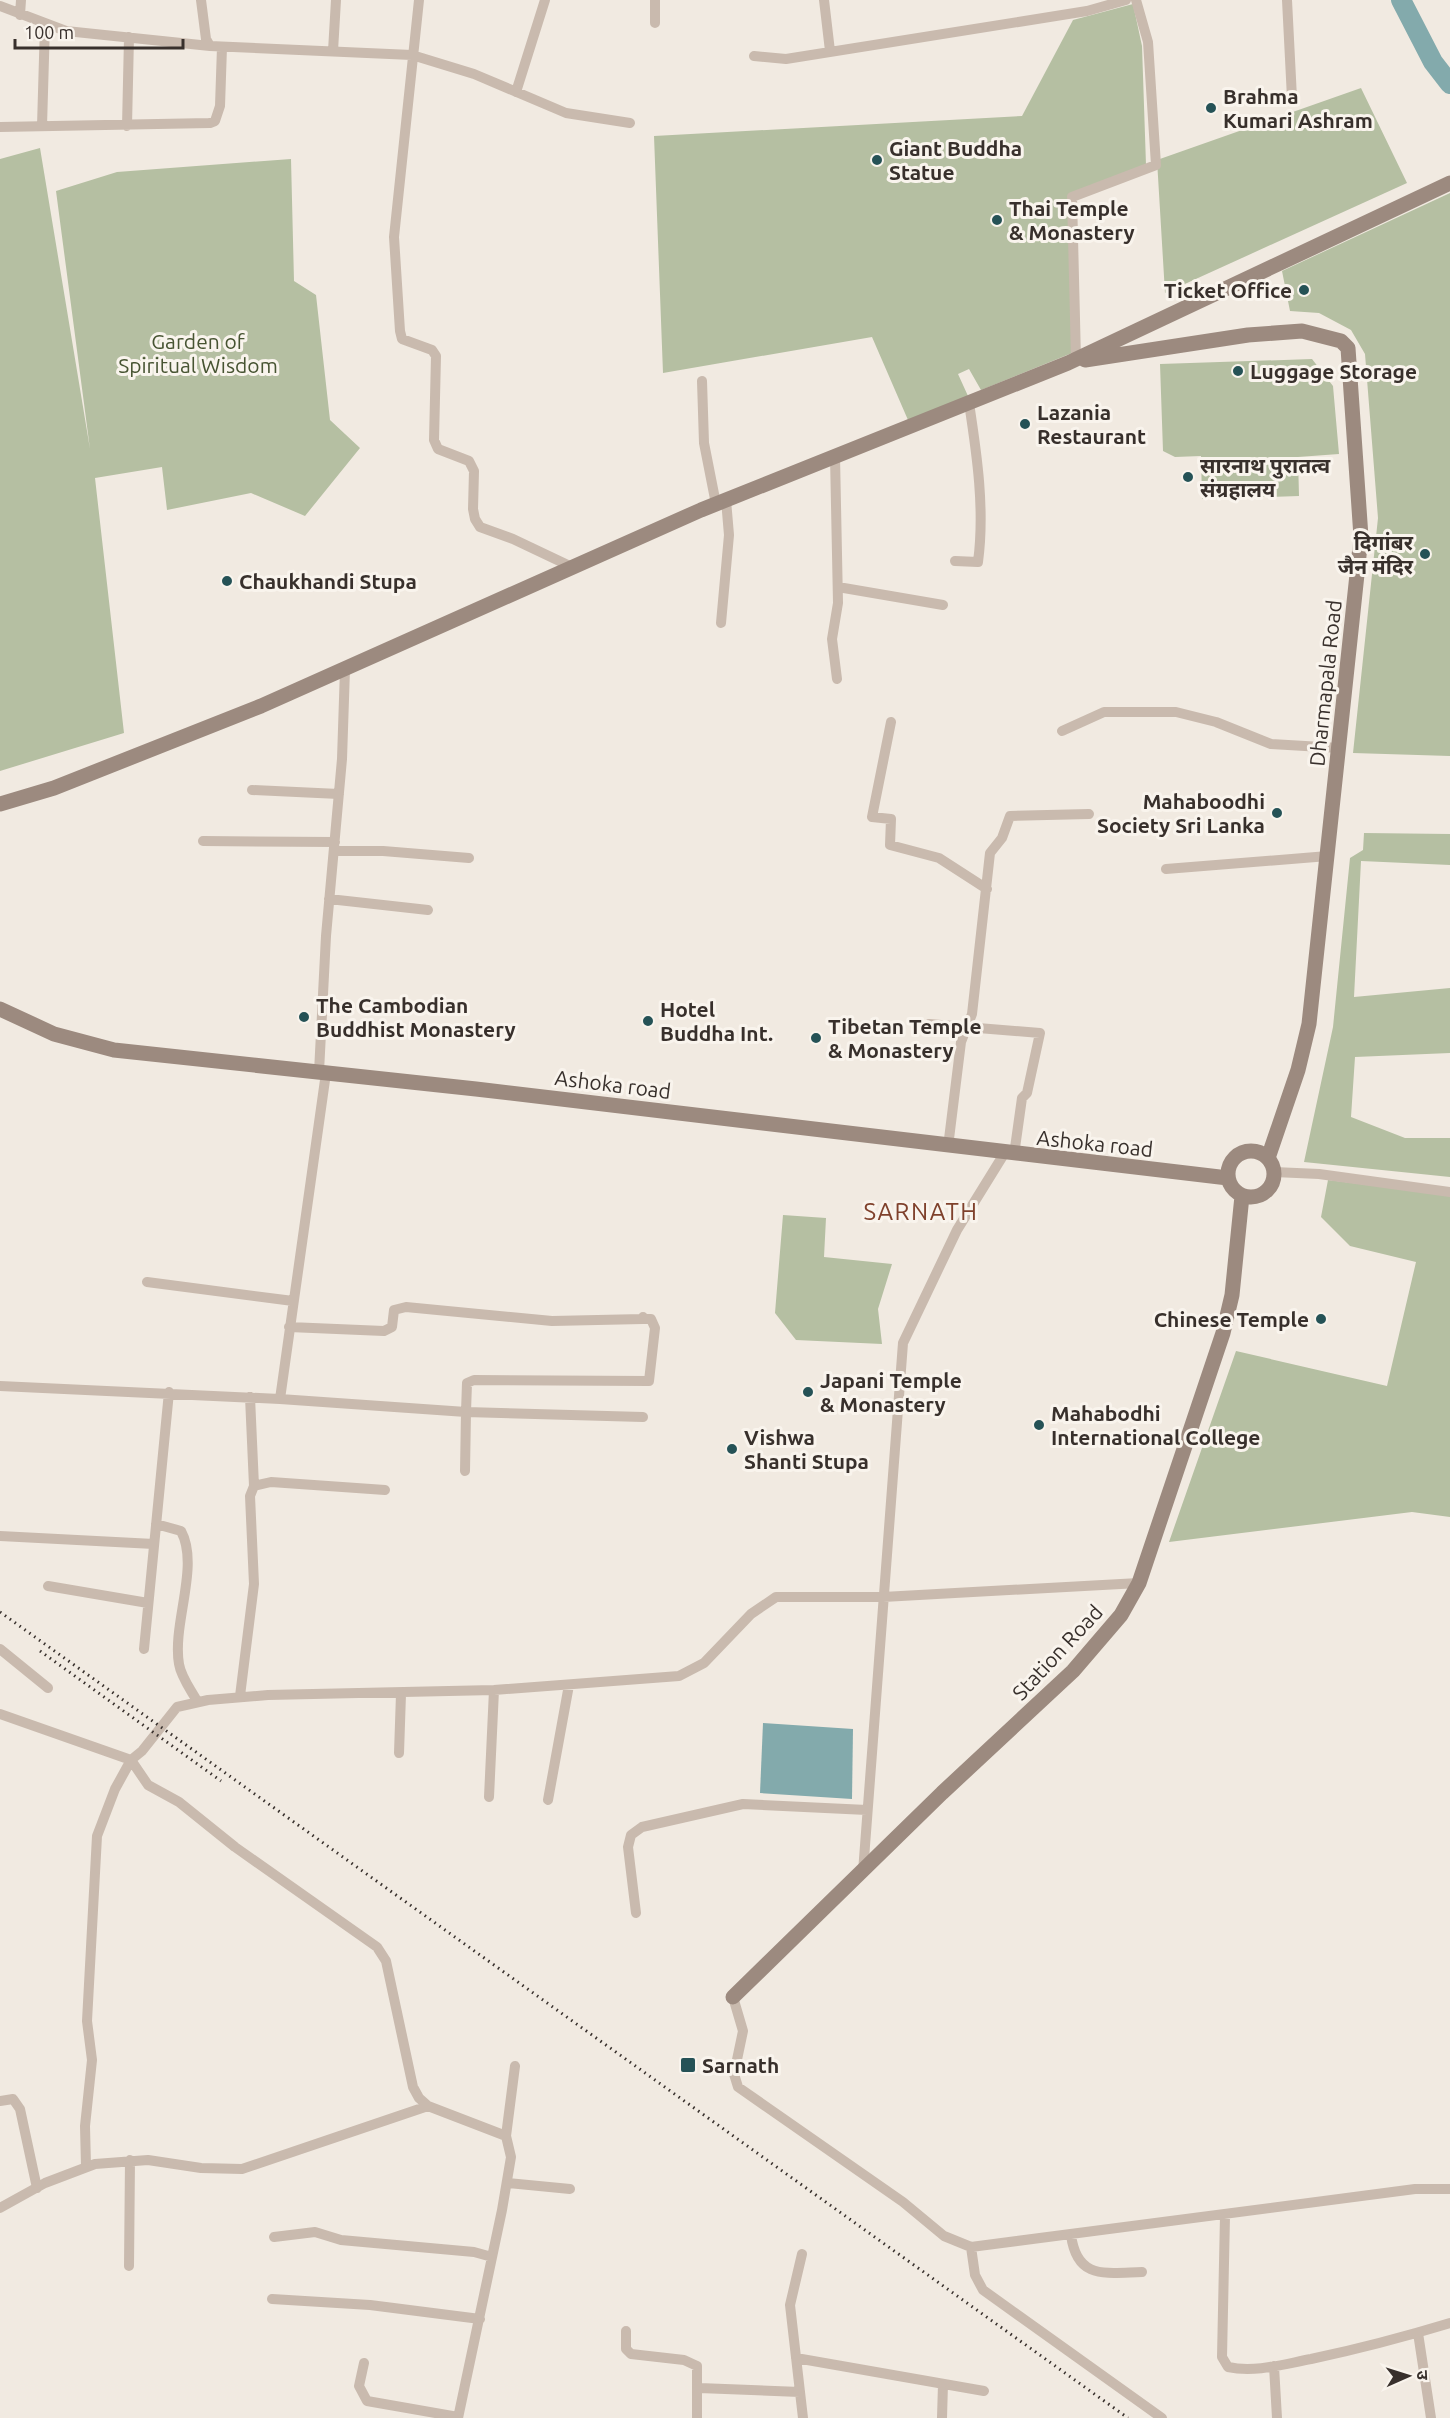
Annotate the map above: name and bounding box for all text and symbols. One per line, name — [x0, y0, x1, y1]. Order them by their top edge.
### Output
scale bar — [15, 12, 183, 50]
text: 100 m — [24, 22, 74, 42]
place label: Brahma Kumari Ashram — [1223, 84, 1373, 132]
marker: Brahma Kumari Ashram — [1204, 101, 1218, 115]
place label: Giant Buddha Statue — [889, 136, 1022, 184]
marker: Giant Buddha Statue — [870, 153, 884, 167]
place label: Thai Temple & Monastery — [1009, 196, 1135, 244]
marker: Thai Temple & Monastery — [990, 213, 1004, 227]
place label: Ticket Office — [1164, 278, 1292, 302]
marker: Ticket Office — [1297, 283, 1311, 297]
park label: Garden of Spiritual Wisdom — [118, 329, 278, 377]
place label: Luggage Storage — [1250, 359, 1417, 383]
marker: Luggage Storage — [1231, 364, 1245, 378]
place label: Lazania Restaurant — [1037, 400, 1146, 448]
marker: Lazania Restaurant — [1018, 417, 1032, 431]
place label: सारनाथ पुरातत्व संग्रहालय — [1200, 453, 1330, 501]
marker: सारनाथ पुरातत्व संग्रहालय — [1181, 470, 1195, 484]
place label: दिगांबर जैन मंदिर — [1338, 530, 1414, 578]
marker: दिगांबर जैन मंदिर — [1418, 547, 1432, 561]
place label: Chaukhandi Stupa — [239, 569, 417, 593]
marker: Chaukhandi Stupa — [220, 574, 234, 588]
street label: Dharmapala Road — [1304, 599, 1346, 767]
place label: Mahaboodhi Society Sri Lanka — [1097, 789, 1265, 837]
marker: Mahaboodhi Society Sri Lanka — [1270, 806, 1284, 820]
place label: The Cambodian Buddhist Monastery — [316, 993, 516, 1041]
place label: Hotel Buddha Int. — [660, 997, 773, 1045]
marker: The Cambodian Buddhist Monastery — [297, 1010, 311, 1024]
marker: Hotel Buddha Int. — [641, 1014, 655, 1028]
place label: Tibetan Temple & Monastery — [828, 1014, 981, 1062]
marker: Tibetan Temple & Monastery — [809, 1031, 823, 1045]
street label: Ashoka road — [554, 1065, 672, 1103]
street label: Ashoka road — [1036, 1125, 1154, 1161]
district label: SARNATH — [863, 1198, 979, 1225]
place label: Chinese Temple — [1154, 1307, 1309, 1331]
marker: Chinese Temple — [1314, 1312, 1328, 1326]
place label: Japani Temple & Monastery — [820, 1368, 962, 1416]
marker: Japani Temple & Monastery — [801, 1385, 815, 1399]
place label: Mahabodhi International College — [1051, 1401, 1260, 1449]
marker: Mahabodhi International College — [1032, 1418, 1046, 1432]
place label: Vishwa Shanti Stupa — [744, 1425, 869, 1473]
marker: Vishwa Shanti Stupa — [725, 1442, 739, 1456]
street label: Station Road — [1007, 1600, 1107, 1704]
place label: Sarnath — [702, 2053, 779, 2077]
marker: Sarnath — [679, 2056, 697, 2074]
north arrow — [1378, 2346, 1438, 2406]
text: उ — [1414, 2370, 1432, 2381]

